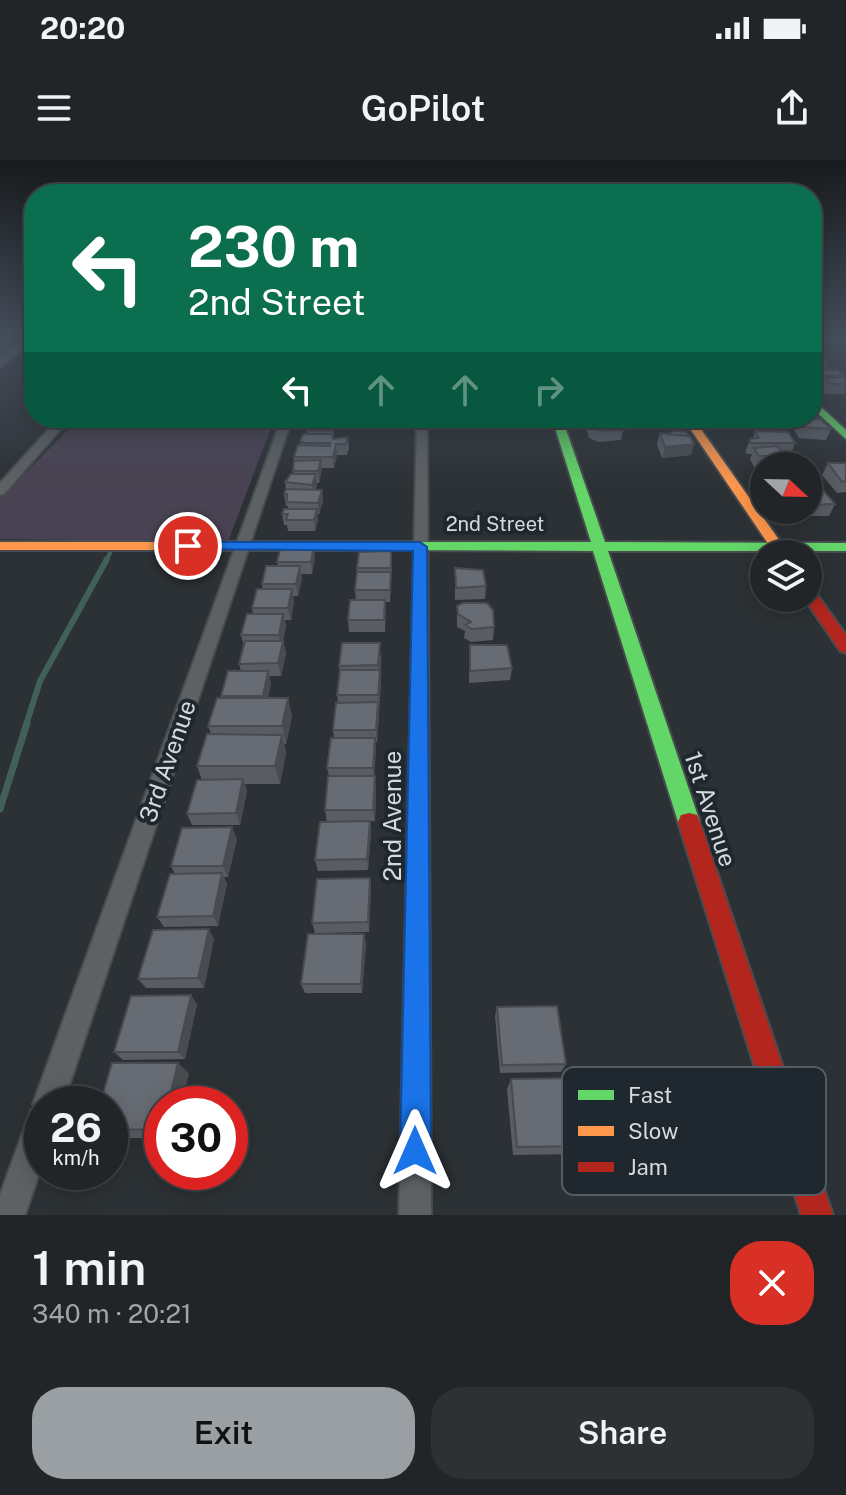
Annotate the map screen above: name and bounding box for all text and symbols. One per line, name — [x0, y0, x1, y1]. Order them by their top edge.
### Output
text: 20:20 — [40, 10, 125, 46]
icon: menu — [32, 86, 76, 130]
icon: share — [770, 86, 814, 130]
text: GoPilot — [361, 87, 485, 129]
text: 230 m — [188, 214, 360, 280]
icon: left — [56, 216, 160, 320]
text: 2nd Street — [188, 281, 366, 323]
icon: left — [275, 368, 319, 412]
icon: ahead — [359, 368, 403, 412]
icon: ahead — [443, 368, 487, 412]
icon: right — [527, 368, 571, 412]
north arrow — [750, 452, 822, 524]
map controls — [750, 452, 822, 612]
pin — [154, 512, 222, 580]
street label: 2nd Street — [446, 512, 544, 536]
icon: arrive — [166, 524, 210, 568]
button: layers — [750, 540, 822, 612]
street label: 3rd Avenue — [133, 696, 201, 826]
street label: 1st Avenue — [679, 748, 743, 870]
street label: 2nd Avenue — [378, 751, 406, 881]
legend — [562, 1067, 826, 1195]
text: Fast — [628, 1082, 672, 1108]
speed limit sign: 30 — [144, 1086, 248, 1190]
text: 26 — [50, 1104, 102, 1151]
position arrow — [373, 1109, 457, 1193]
text: Slow — [628, 1118, 678, 1144]
text: km/h — [52, 1146, 100, 1170]
text: Jam — [628, 1154, 668, 1180]
text: 1 min — [32, 1239, 146, 1296]
button: close — [730, 1241, 814, 1325]
text: 340 m · 20:21 — [32, 1298, 192, 1329]
button: Exit — [32, 1387, 415, 1479]
button: Share — [431, 1387, 814, 1479]

